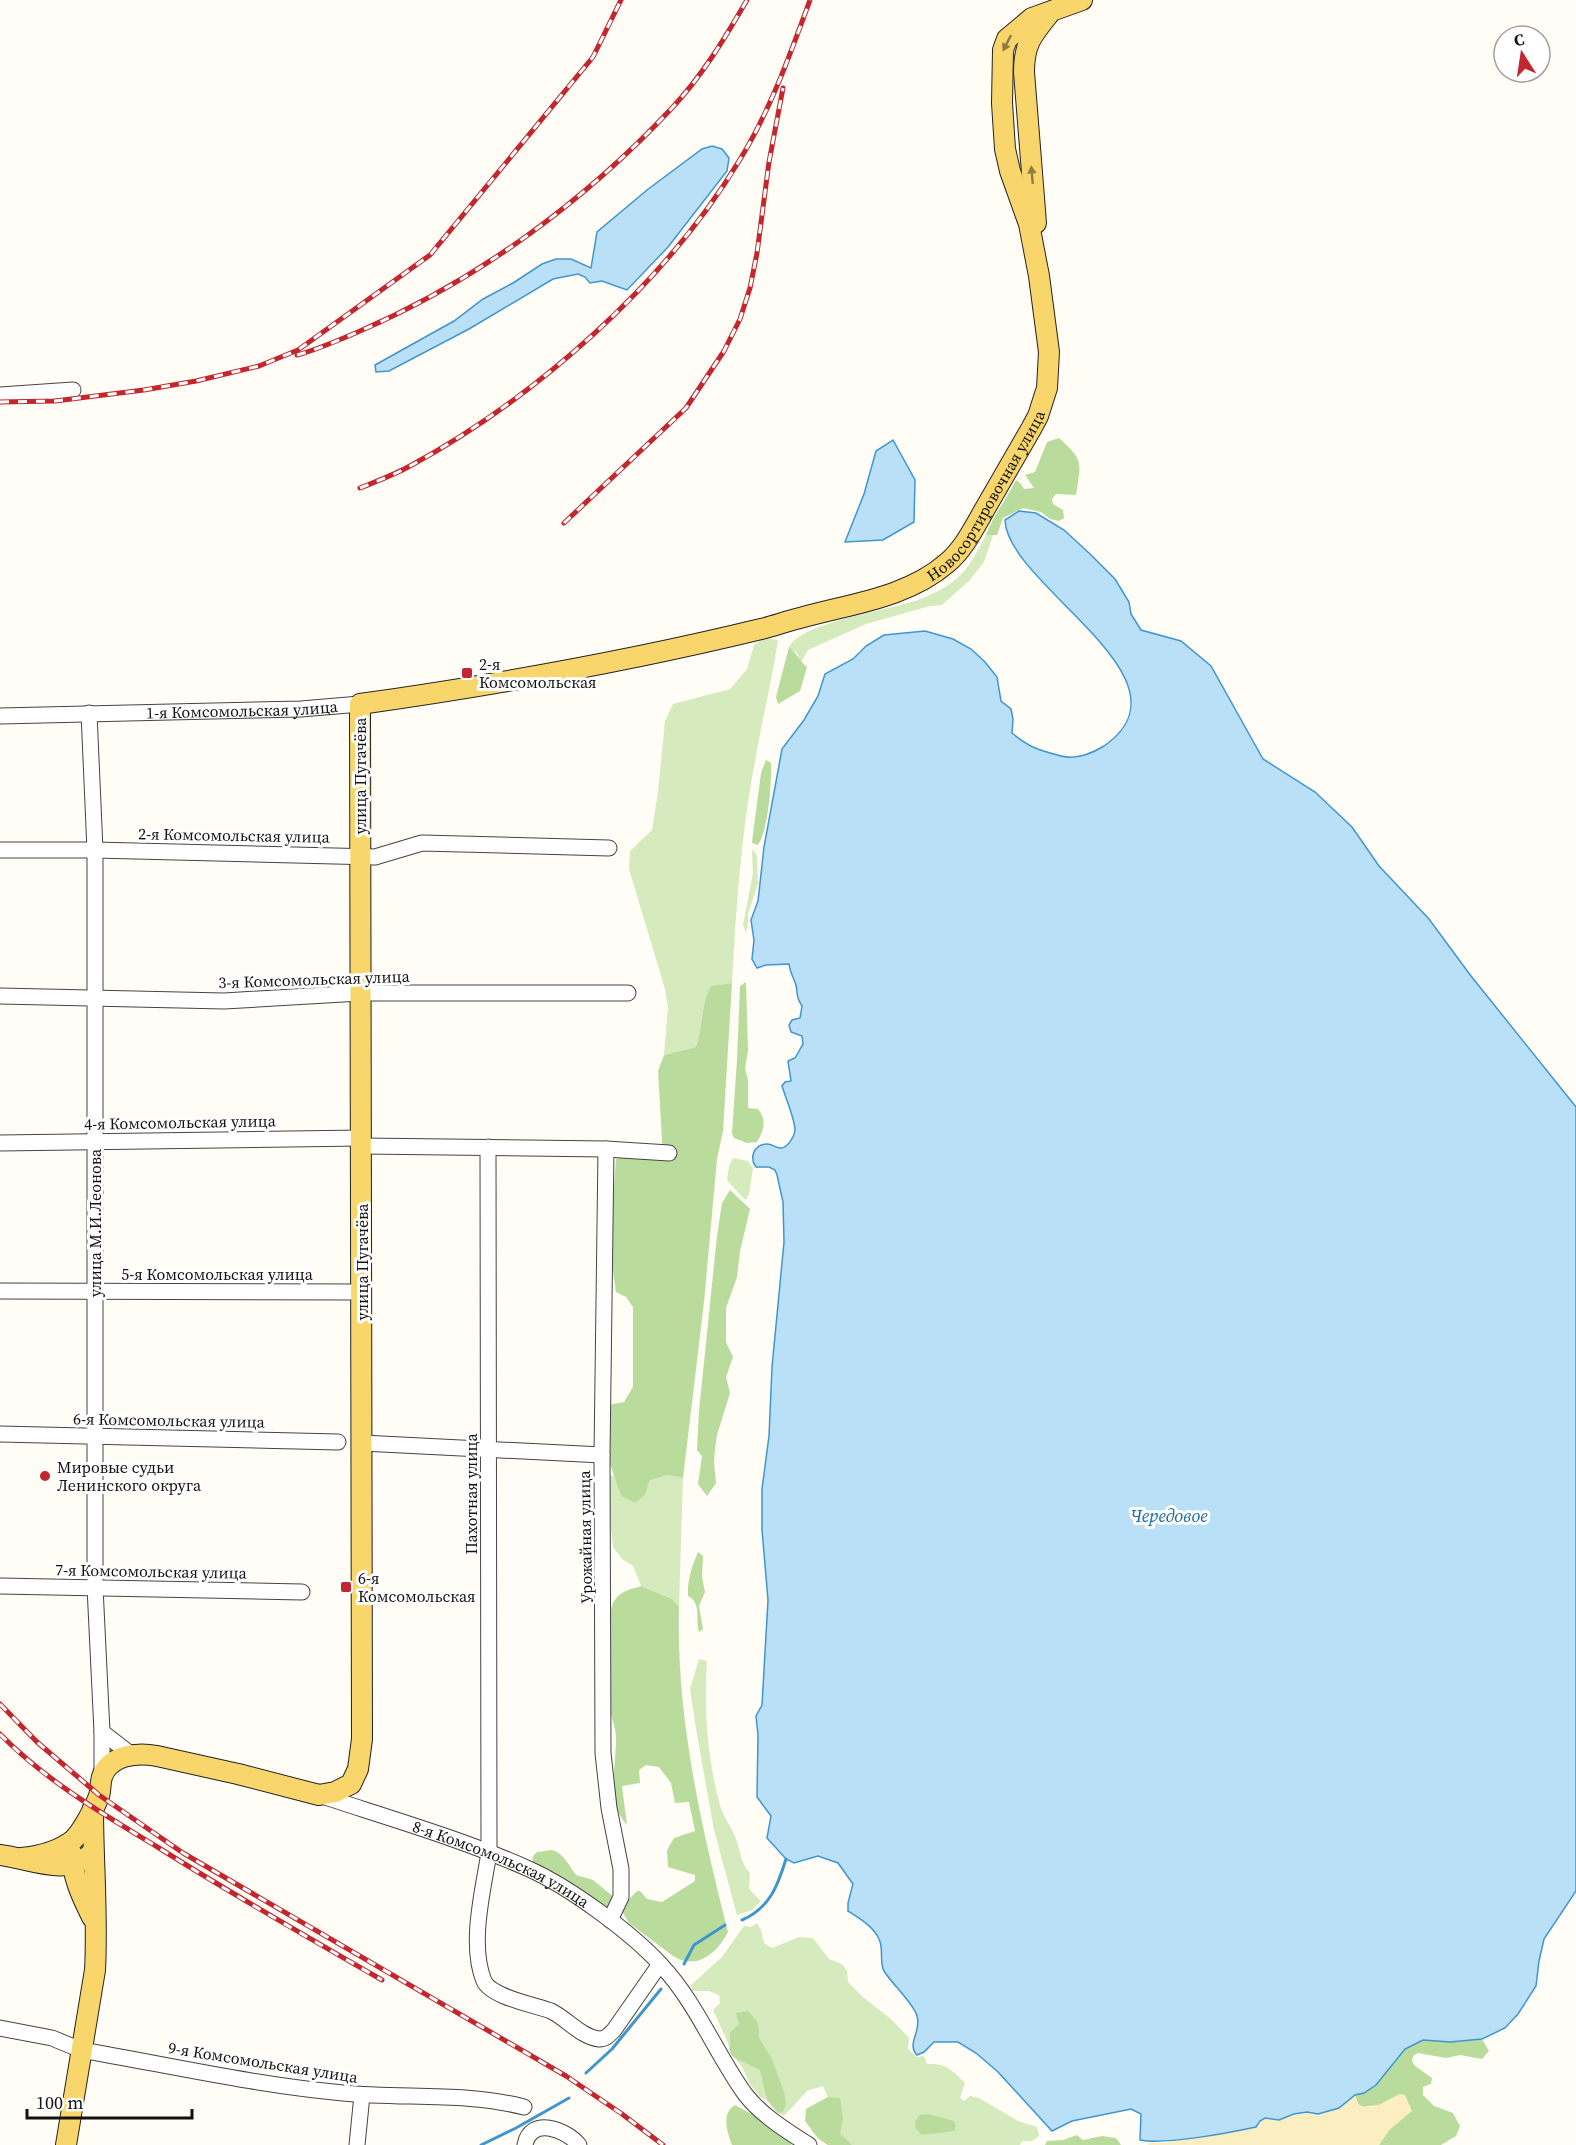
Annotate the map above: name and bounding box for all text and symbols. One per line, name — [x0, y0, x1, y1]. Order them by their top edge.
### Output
north arrow — [1492, 24, 1552, 84]
text: С — [1512, 28, 1526, 51]
one-way arrow — [1003, 34, 1013, 52]
one-way arrow — [1027, 166, 1037, 185]
street label: Новосортировочная улица — [922, 407, 1050, 586]
place label: 2-я Комсомольская — [479, 653, 597, 693]
marker: 2-я Комсомольская — [460, 666, 474, 680]
street label: 1-я Комсомольская улица — [146, 695, 339, 724]
street label: улица Пугачёва — [349, 717, 371, 834]
street label: 2-я Комсомольская улица — [138, 822, 331, 848]
street label: 3-я Комсомольская улица — [218, 965, 411, 993]
street label: 4-я Комсомольская улица — [84, 1109, 277, 1135]
street label: улица М.И.Леонова — [84, 1148, 106, 1297]
street label: улица Пугачёва — [351, 1203, 373, 1320]
street label: 5-я Комсомольская улица — [121, 1263, 314, 1285]
street label: 6-я Комсомольская улица — [73, 1407, 266, 1433]
street label: Пахотная улица — [460, 1433, 482, 1555]
place label: Мировые судьи Ленинского округа — [57, 1456, 202, 1496]
marker: Мировые судьи Ленинского округа — [38, 1469, 52, 1483]
street label: Урожайная улица — [573, 1469, 597, 1604]
water label: Чередовое — [1130, 1503, 1208, 1528]
street label: 7-я Комсомольская улица — [55, 1558, 248, 1584]
place label: 6-я Комсомольская — [358, 1567, 476, 1607]
marker: 6-я Комсомольская — [339, 1580, 353, 1594]
street label: 8-я Комсомольская улица — [410, 1815, 595, 1913]
street label: 9-я Комсомольская улица — [167, 2036, 360, 2088]
scale bar — [27, 2082, 192, 2120]
text: 100 m — [36, 2090, 83, 2115]

